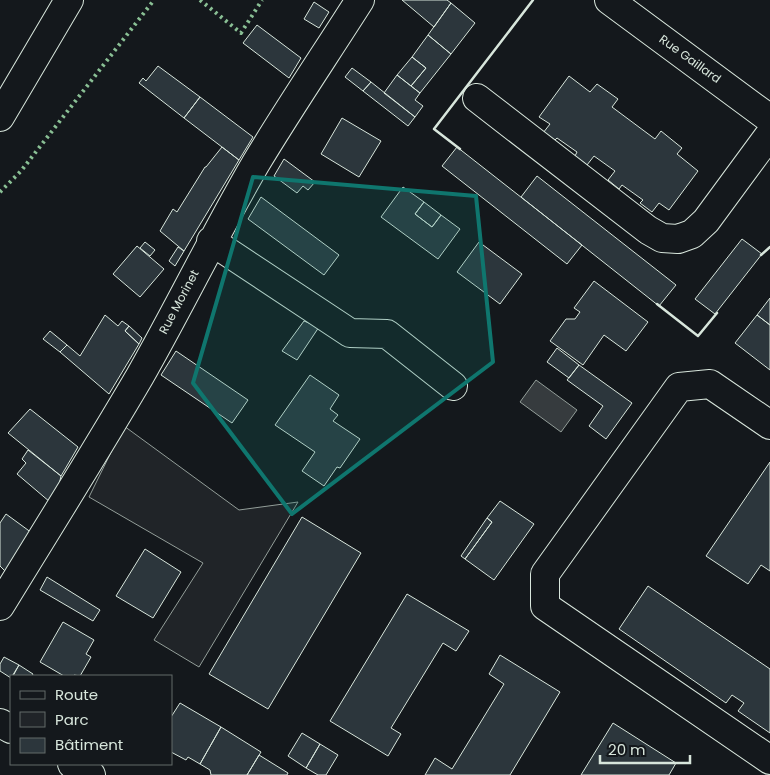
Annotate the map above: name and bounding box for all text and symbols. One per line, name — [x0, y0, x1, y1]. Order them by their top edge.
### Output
street label: Rue Gaillard — [656, 30, 725, 87]
street label: Rue Morinet — [154, 267, 203, 337]
legend — [10, 675, 172, 765]
text: Route — [55, 684, 98, 705]
text: Parc — [55, 709, 89, 730]
scale bar — [600, 732, 690, 764]
text: Bâtiment — [55, 734, 123, 755]
text: 20 m — [608, 739, 646, 760]

